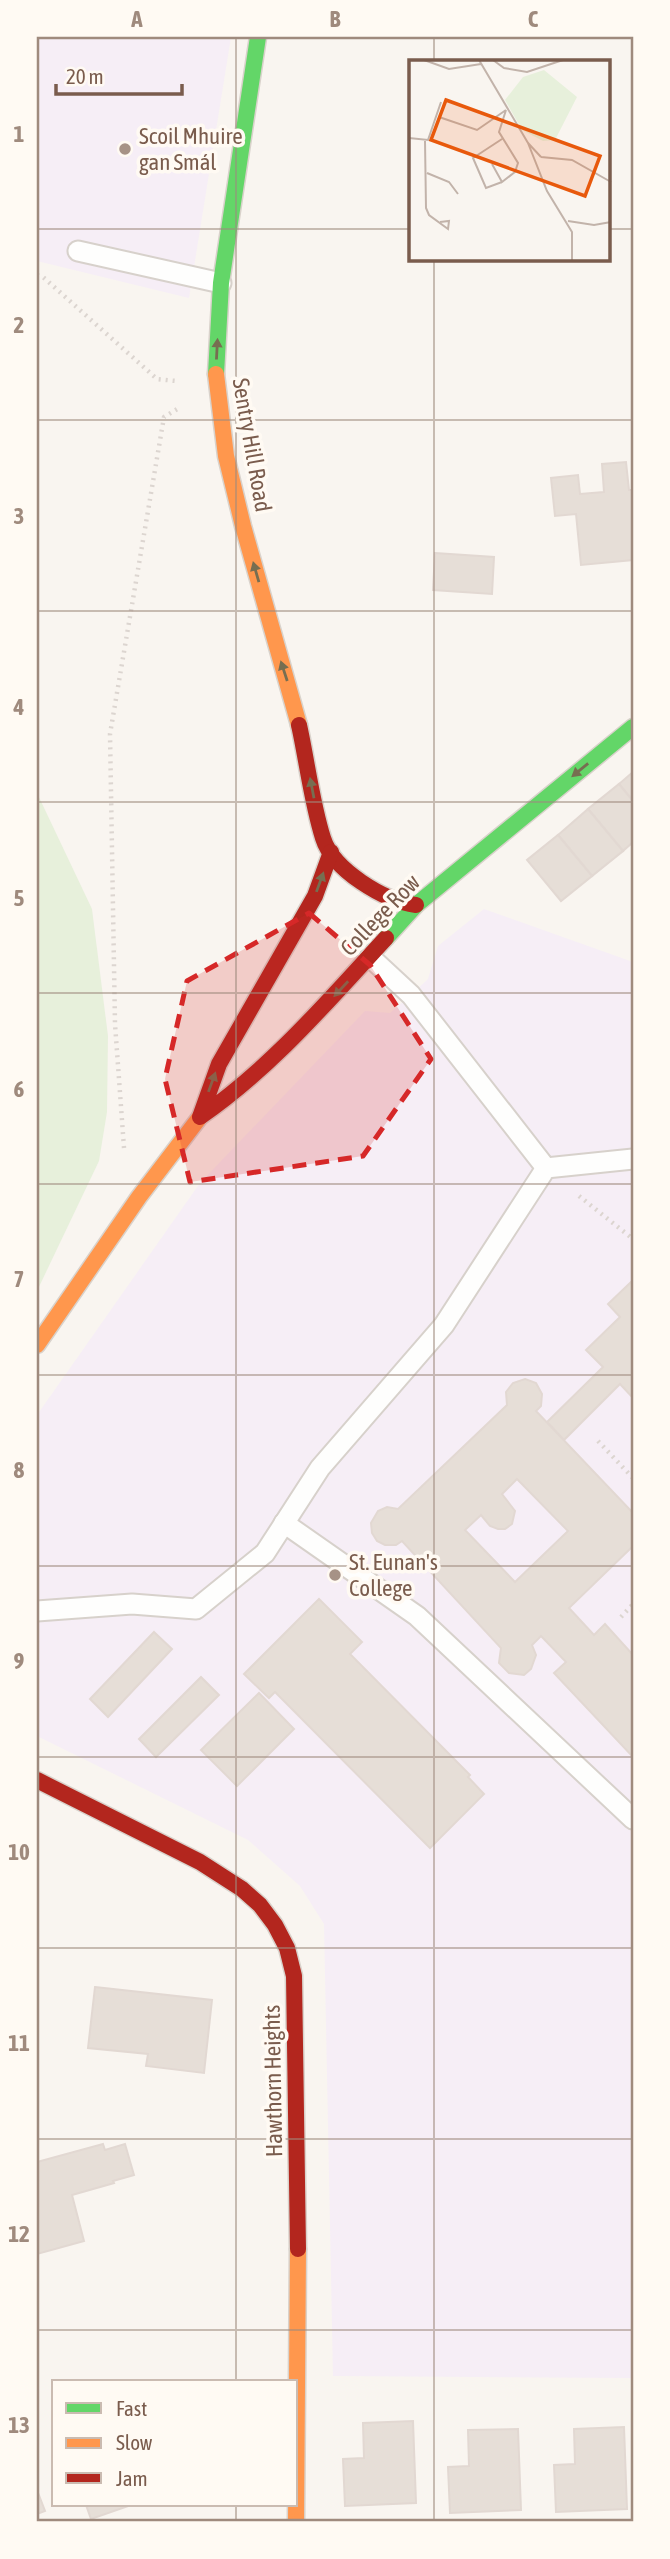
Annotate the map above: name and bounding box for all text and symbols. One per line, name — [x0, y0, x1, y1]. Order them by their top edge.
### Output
text: A — [130, 6, 143, 32]
text: B — [330, 6, 341, 32]
text: C — [528, 6, 539, 32]
scale bar — [56, 52, 182, 96]
inset map — [409, 60, 610, 261]
text: 20 m — [66, 64, 104, 88]
text: 1 — [14, 121, 25, 147]
place label: Scoil Mhuire gan Smál — [139, 123, 243, 175]
marker: Scoil Mhuire gan Smál — [117, 141, 133, 157]
text: 2 — [14, 312, 24, 338]
one-way arrow — [212, 338, 223, 360]
street label: Sentry Hill Road — [227, 376, 277, 514]
text: 3 — [14, 503, 24, 529]
one-way arrow — [250, 561, 260, 582]
one-way arrow — [279, 660, 289, 681]
text: 4 — [13, 694, 25, 720]
one-way arrow — [571, 762, 589, 776]
one-way arrow — [306, 777, 317, 799]
street label: College Row — [335, 869, 425, 961]
one-way arrow — [315, 872, 326, 893]
text: 5 — [14, 885, 25, 911]
one-way arrow — [333, 980, 349, 997]
one-way arrow — [207, 1072, 218, 1093]
text: 6 — [14, 1076, 25, 1102]
text: 7 — [14, 1266, 24, 1292]
text: 8 — [14, 1457, 25, 1483]
place label: St. Eunan's College — [349, 1549, 438, 1601]
marker: St. Eunan's College — [327, 1567, 343, 1583]
text: 9 — [14, 1648, 25, 1674]
text: 10 — [8, 1839, 30, 1865]
street label: Hawthorn Heights — [259, 2005, 287, 2157]
text: 11 — [8, 2030, 30, 2056]
text: 12 — [8, 2221, 30, 2247]
legend — [52, 2380, 298, 2506]
text: Fast — [116, 2396, 147, 2420]
text: 13 — [8, 2412, 30, 2438]
text: Slow — [116, 2430, 153, 2454]
text: Jam — [116, 2466, 148, 2490]

